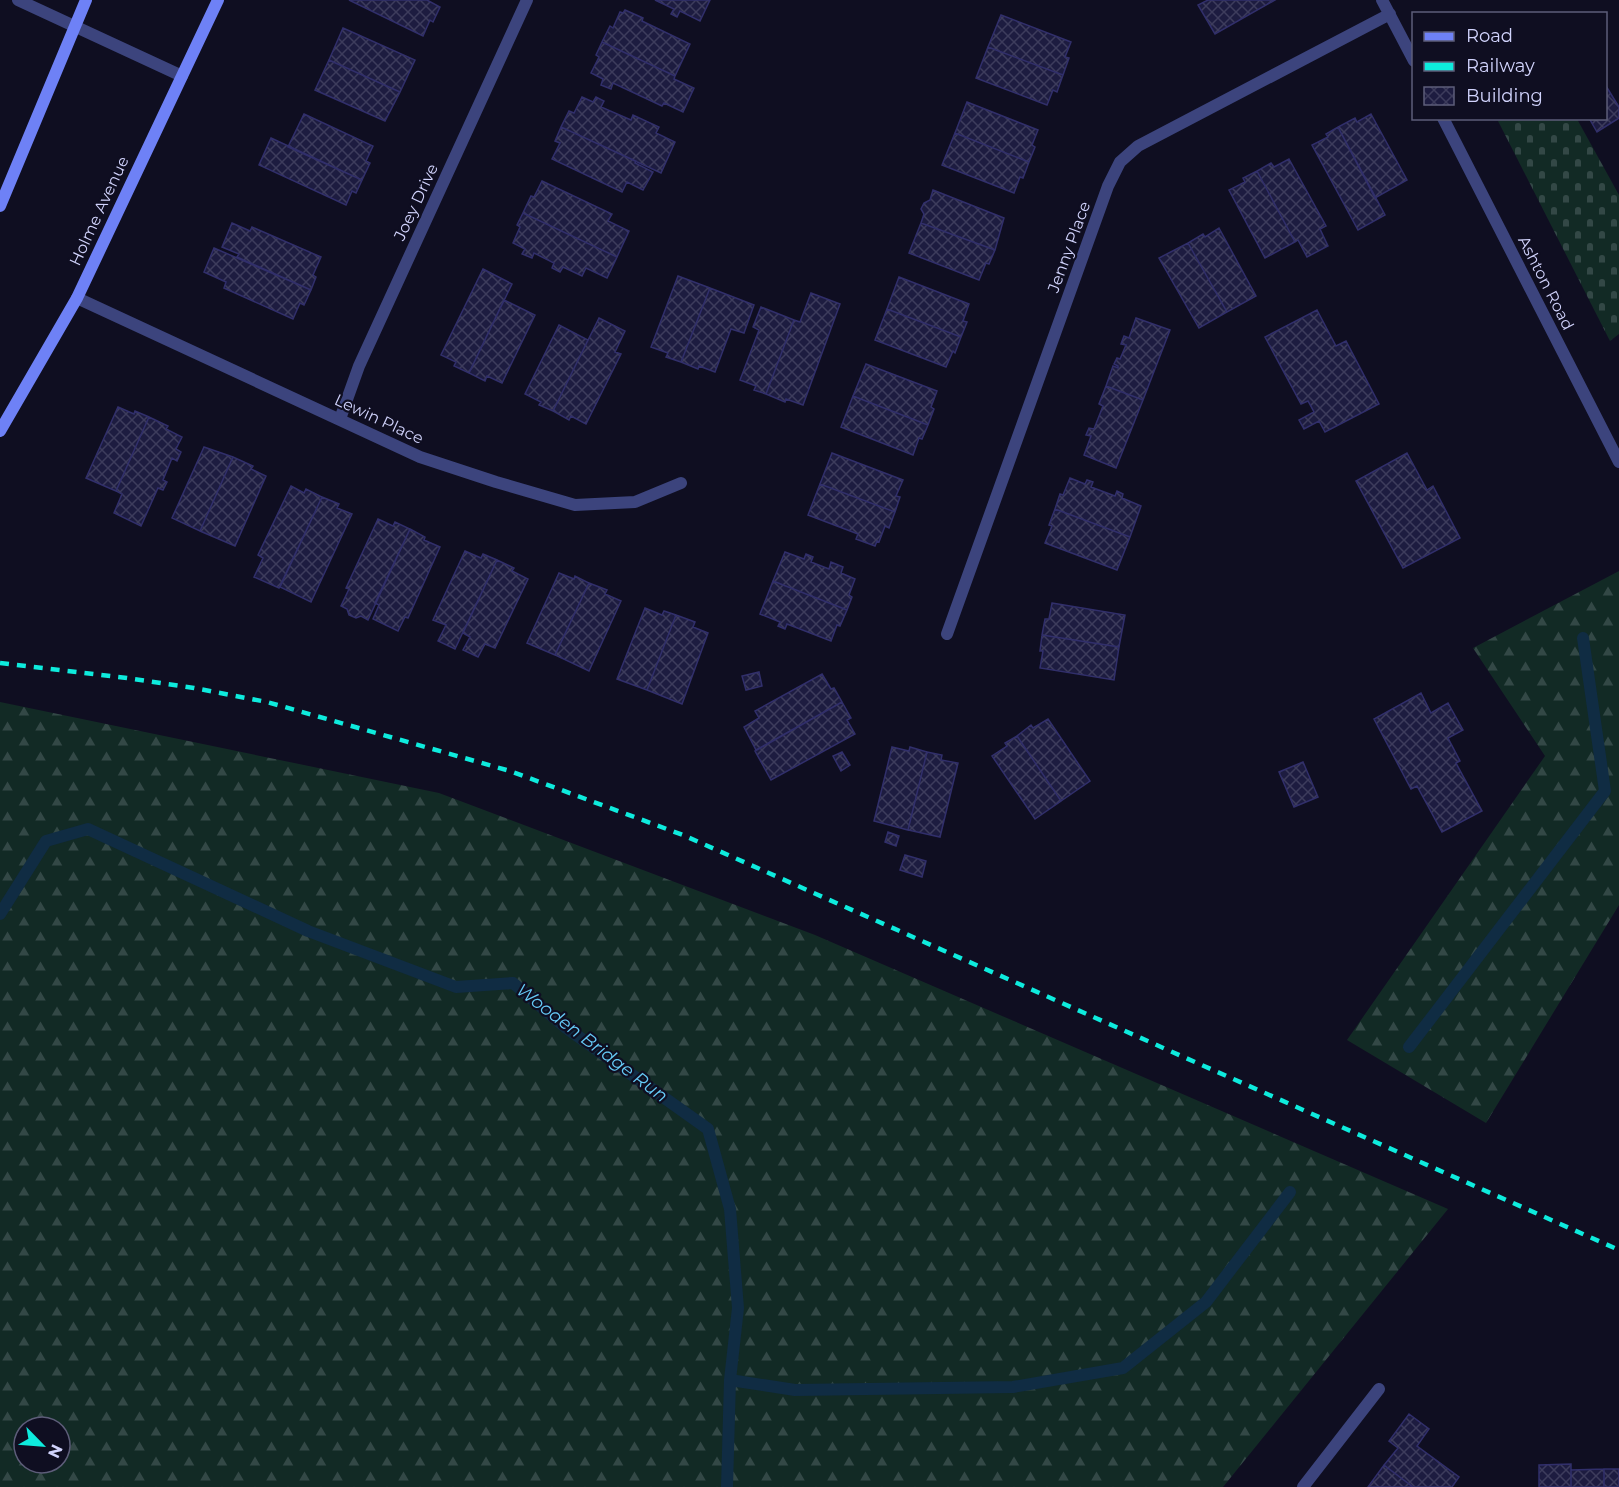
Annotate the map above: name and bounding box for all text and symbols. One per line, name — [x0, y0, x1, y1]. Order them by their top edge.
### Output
legend — [1412, 12, 1607, 120]
text: Road — [1466, 25, 1513, 47]
text: Railway — [1466, 55, 1535, 77]
text: Building — [1466, 85, 1543, 107]
street label: Holme Avenue — [65, 153, 133, 269]
street label: Joey Drive — [390, 161, 442, 244]
street label: Jenny Place — [1043, 199, 1094, 296]
street label: Ashton Road — [1514, 233, 1578, 333]
street label: Lewin Place — [332, 390, 426, 448]
water label: Wooden Bridge Run — [512, 979, 672, 1107]
north arrow — [12, 1415, 72, 1475]
text: N — [44, 1441, 66, 1461]

